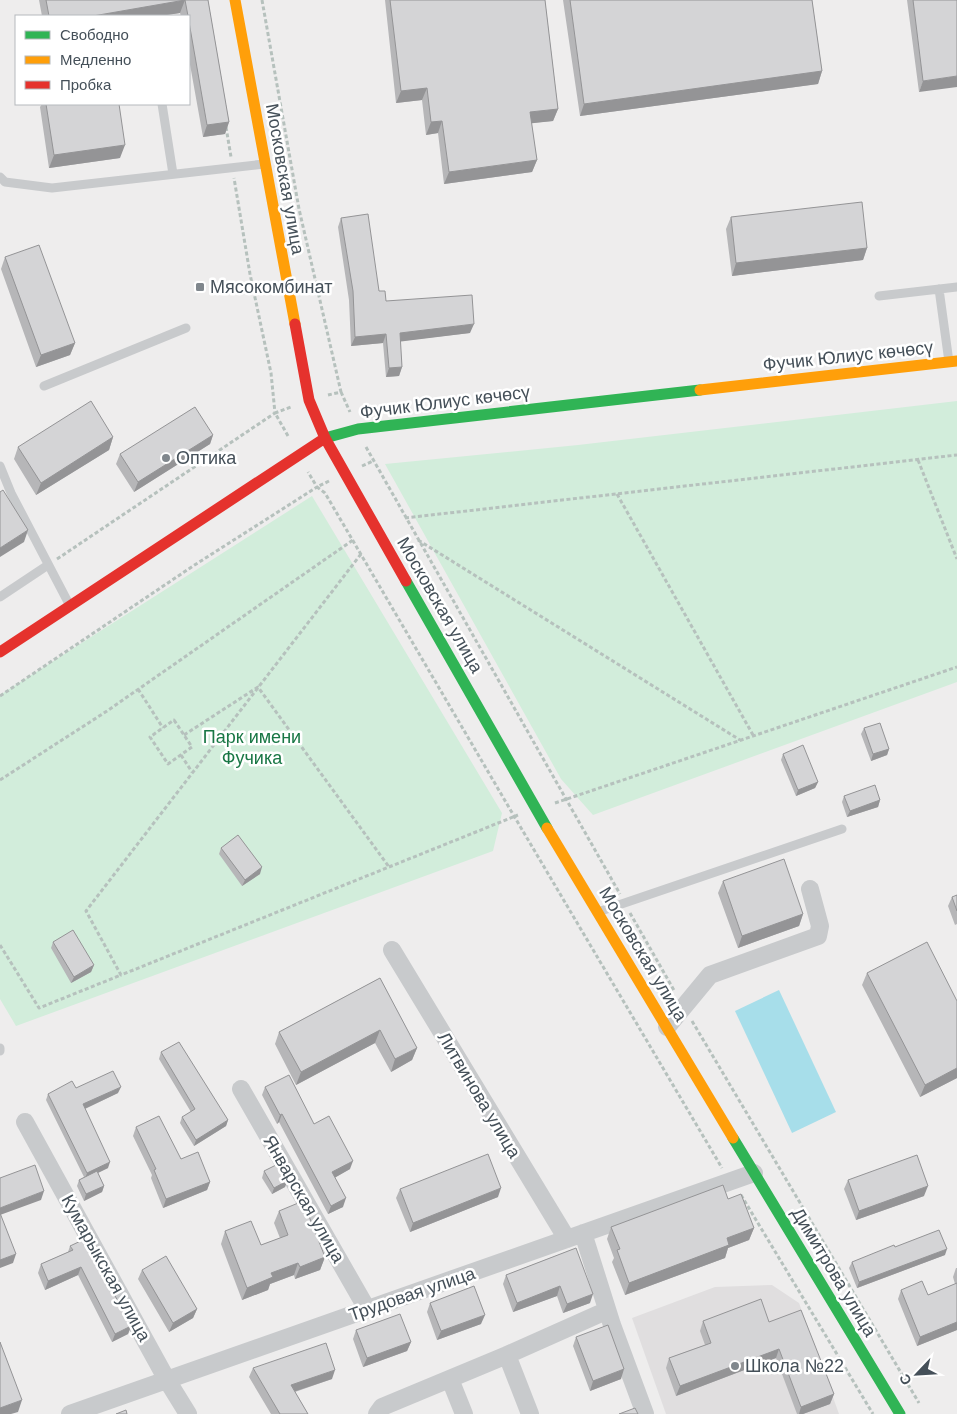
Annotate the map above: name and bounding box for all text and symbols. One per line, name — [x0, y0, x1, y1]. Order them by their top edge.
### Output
legend — [15, 15, 190, 105]
text: Свободно — [60, 26, 129, 43]
text: Медленно — [60, 51, 131, 68]
text: Пробка — [60, 76, 112, 93]
street label: Московская улица — [262, 102, 308, 257]
place label: Мясокомбинат — [210, 277, 332, 297]
marker: Мясокомбинат — [194, 281, 206, 293]
street label: Фучик Юлиус көчөсү — [762, 337, 934, 375]
street label: Фучик Юлиус көчөсү — [359, 382, 531, 422]
place label: Оптика — [176, 448, 237, 468]
marker: Оптика — [160, 452, 172, 464]
street label: Московская улица — [393, 534, 487, 677]
park label: Парк имени Фучика — [203, 727, 301, 768]
street label: Московская улица — [595, 883, 692, 1026]
street label: Литвинова улица — [433, 1028, 525, 1163]
street label: Январская улица — [259, 1132, 349, 1267]
street label: Кумарыкская улица — [57, 1191, 155, 1346]
street label: Димитрова улица — [788, 1204, 881, 1341]
street label: Трудовая улица — [346, 1263, 479, 1325]
north arrow — [892, 1349, 942, 1399]
place label: Школа №22 — [745, 1356, 844, 1376]
marker: Школа №22 — [729, 1360, 741, 1372]
text: С — [896, 1372, 915, 1387]

